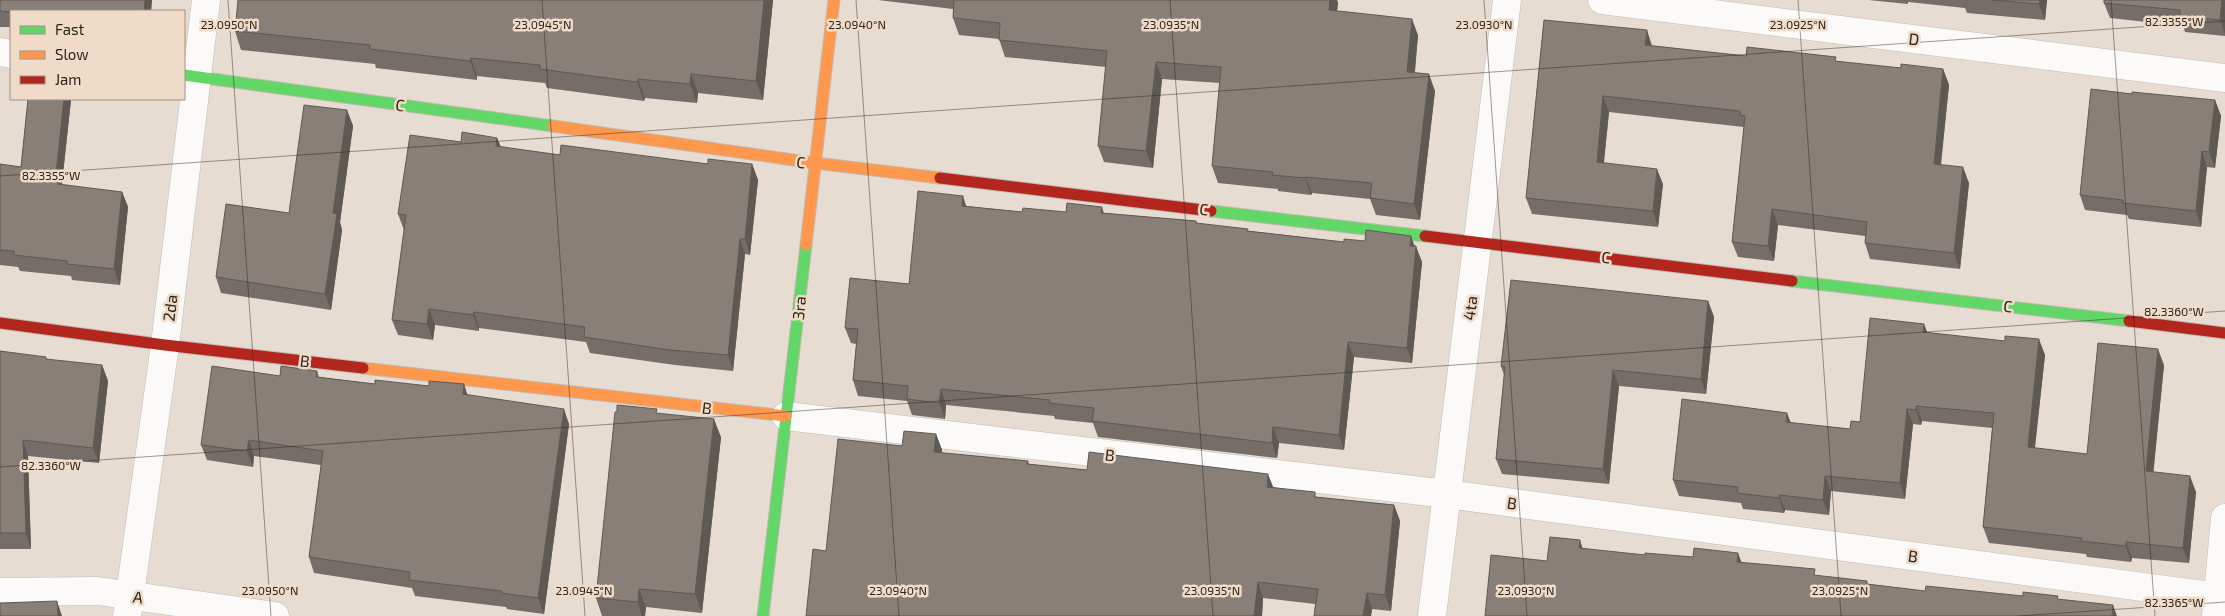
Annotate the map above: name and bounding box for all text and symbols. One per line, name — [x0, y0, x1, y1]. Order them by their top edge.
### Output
legend — [10, 10, 185, 100]
text: 82.3355°W — [2145, 14, 2203, 28]
text: 23.0950°N — [201, 17, 257, 31]
text: 23.0945°N — [515, 17, 571, 31]
text: 23.0940°N — [828, 17, 886, 31]
text: 23.0935°N — [1143, 17, 1199, 31]
text: 23.0930°N — [1456, 17, 1513, 31]
text: 23.0925°N — [1770, 17, 1826, 31]
text: Fast — [55, 20, 85, 38]
street label: D — [1908, 28, 1920, 49]
text: Slow — [55, 45, 89, 63]
text: Jam — [55, 70, 81, 88]
street label: C — [394, 94, 406, 115]
street label: C — [795, 152, 807, 171]
text: 82.3355°W — [22, 168, 80, 182]
street label: C — [1198, 199, 1210, 218]
street label: C — [1600, 247, 1612, 266]
street label: 2da — [158, 293, 181, 322]
street label: 3ra — [788, 295, 809, 321]
street label: 4ta — [1459, 295, 1480, 321]
street label: C — [2002, 296, 2014, 315]
text: 82.3360°W — [2144, 304, 2204, 318]
street label: B — [299, 350, 311, 371]
street label: B — [701, 397, 713, 418]
street label: B — [1104, 444, 1116, 465]
text: 82.3360°W — [21, 458, 81, 472]
street label: B — [1506, 492, 1518, 513]
street label: B — [1907, 545, 1919, 566]
text: 23.0950°N — [242, 583, 298, 597]
text: 23.0945°N — [556, 583, 612, 597]
text: 23.0940°N — [869, 583, 927, 597]
text: 23.0935°N — [1184, 583, 1240, 597]
text: 23.0930°N — [1498, 583, 1555, 597]
text: 23.0925°N — [1812, 583, 1868, 597]
street label: A — [132, 586, 144, 607]
text: 82.3365°W — [2144, 595, 2204, 609]

